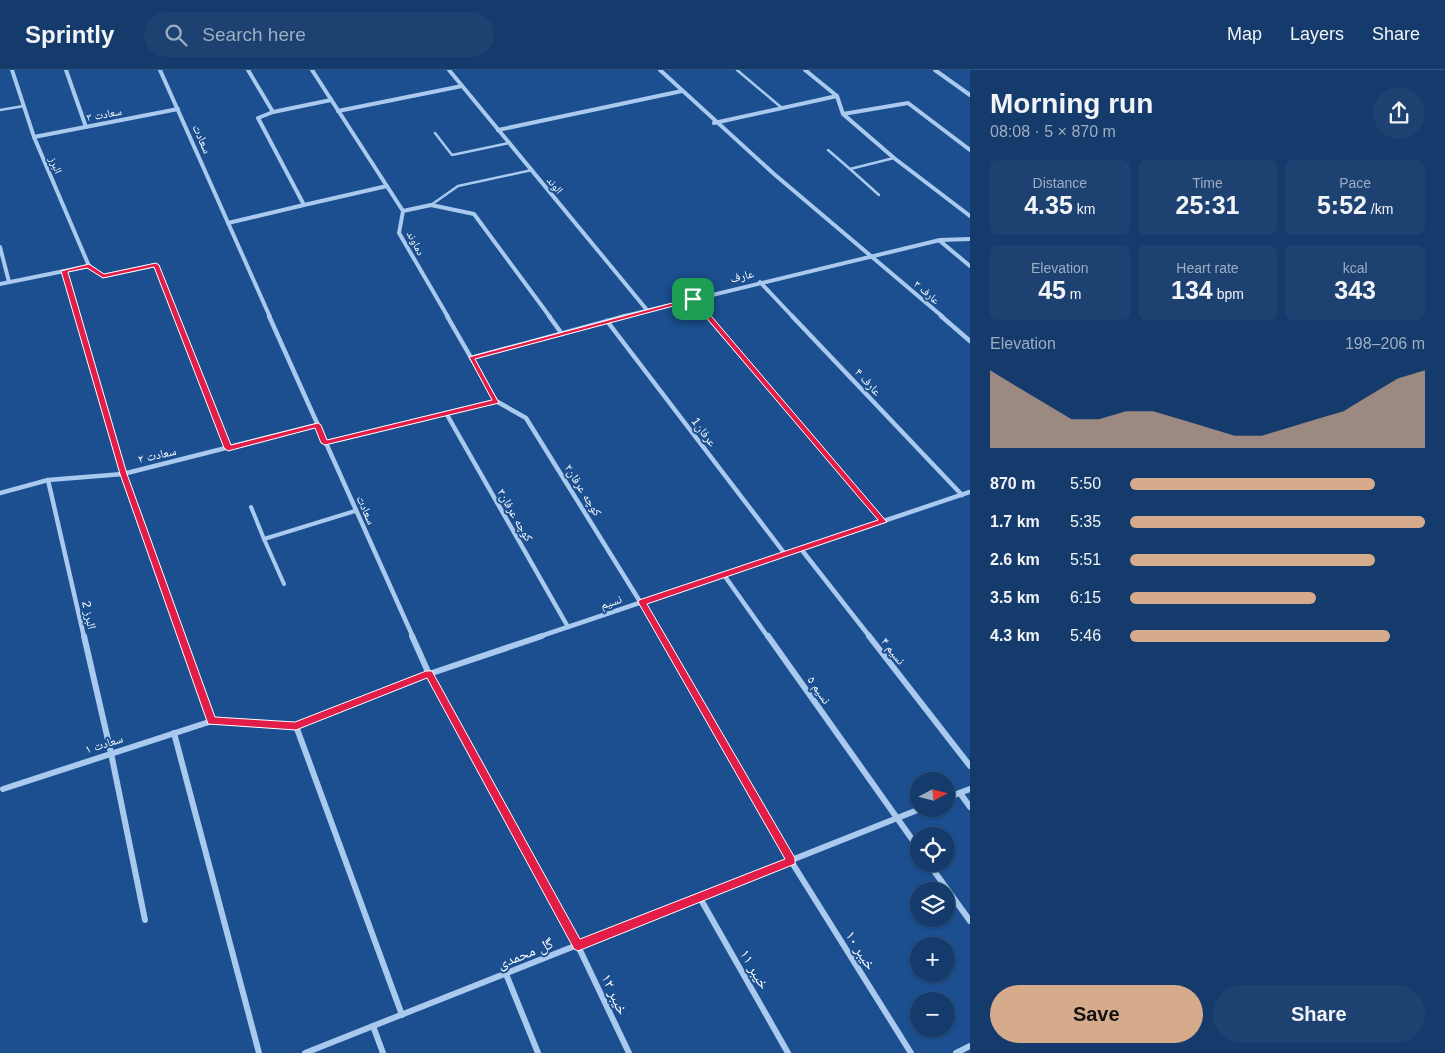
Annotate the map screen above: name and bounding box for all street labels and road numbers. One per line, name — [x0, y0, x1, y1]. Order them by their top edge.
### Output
street label: سعادت ۳ — [85, 105, 123, 123]
street label: سعادت — [189, 122, 215, 156]
street label: البرز — [46, 154, 65, 175]
street label: الوند — [545, 174, 565, 196]
street label: دماوند — [405, 229, 428, 258]
street label: عارف — [729, 266, 755, 286]
street label: عارف ۳ — [912, 278, 943, 307]
street label: عارف ۴ — [852, 365, 884, 399]
street label: عرفان1 — [689, 415, 719, 449]
street label: سعادت ۲ — [136, 444, 178, 466]
street label: کوچه عرفان۲ — [562, 462, 604, 518]
street label: کوچه عرفان۳ — [494, 486, 536, 544]
street label: سعادت — [353, 493, 379, 527]
street label: نسیم — [598, 592, 624, 613]
street label: البرز 2 — [79, 600, 99, 631]
street label: نسیم ۴ — [877, 635, 908, 668]
street label: نسیم ۵ — [804, 673, 834, 707]
street label: سعادت ۱ — [83, 731, 125, 757]
street label: خیبر ۱۰ — [842, 927, 880, 974]
street label: گل محمدی — [495, 934, 556, 974]
street label: خیبر ۱۱ — [736, 946, 773, 993]
street label: خیبر ۱۲ — [597, 971, 632, 1018]

